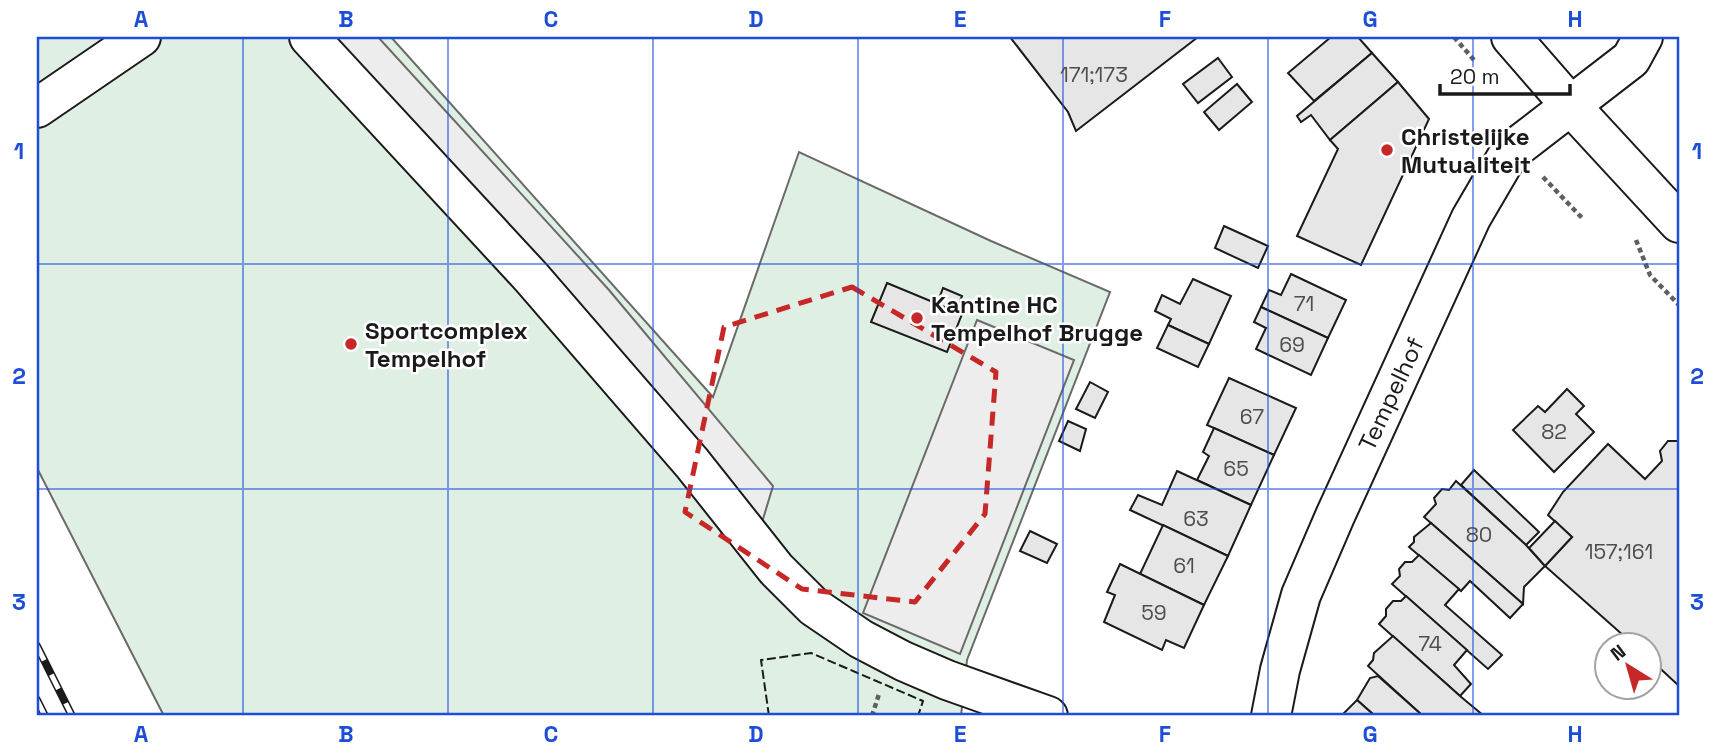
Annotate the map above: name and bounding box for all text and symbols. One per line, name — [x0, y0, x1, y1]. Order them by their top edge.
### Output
text: A — [134, 4, 149, 34]
text: B — [338, 4, 354, 34]
text: C — [544, 4, 558, 34]
text: D — [748, 4, 764, 34]
text: E — [954, 4, 966, 34]
text: F — [1159, 4, 1171, 34]
text: G — [1362, 4, 1378, 34]
text: H — [1567, 4, 1583, 34]
scale bar — [1440, 52, 1569, 96]
house number: 171;173 — [1060, 61, 1128, 88]
text: 20 m — [1450, 63, 1500, 90]
place label: Christelijke Mutualiteit — [1401, 121, 1531, 180]
text: 1 — [14, 136, 24, 166]
text: 1 — [1692, 136, 1702, 166]
marker: Christelijke Mutualiteit — [1379, 142, 1395, 158]
place label: Kantine HC Tempelhof Brugge — [931, 289, 1143, 348]
house number: 71 — [1294, 290, 1314, 317]
marker: Kantine HC Tempelhof Brugge — [909, 310, 925, 326]
place label: Sportcomplex Tempelhof — [365, 315, 528, 374]
house number: 69 — [1279, 331, 1305, 358]
street label: Tempelhof — [1351, 332, 1431, 456]
marker: Sportcomplex Tempelhof — [343, 336, 359, 352]
text: 2 — [12, 361, 26, 391]
text: 2 — [1690, 361, 1704, 391]
house number: 67 — [1240, 403, 1264, 430]
house number: 82 — [1541, 418, 1567, 445]
house number: 65 — [1223, 455, 1249, 482]
house number: 63 — [1183, 505, 1209, 532]
house number: 80 — [1466, 521, 1492, 548]
house number: 157;161 — [1585, 538, 1653, 565]
house number: 61 — [1173, 552, 1195, 579]
text: 3 — [12, 587, 26, 617]
text: 3 — [1690, 587, 1704, 617]
house number: 59 — [1141, 599, 1167, 626]
house number: 74 — [1418, 630, 1442, 657]
north arrow — [1594, 630, 1664, 700]
text: N — [1605, 639, 1631, 667]
text: A — [134, 719, 149, 749]
text: B — [338, 719, 354, 749]
text: C — [544, 719, 558, 749]
text: D — [748, 719, 764, 749]
text: E — [954, 719, 966, 749]
text: F — [1159, 719, 1171, 749]
text: G — [1362, 719, 1378, 749]
text: H — [1567, 719, 1583, 749]

